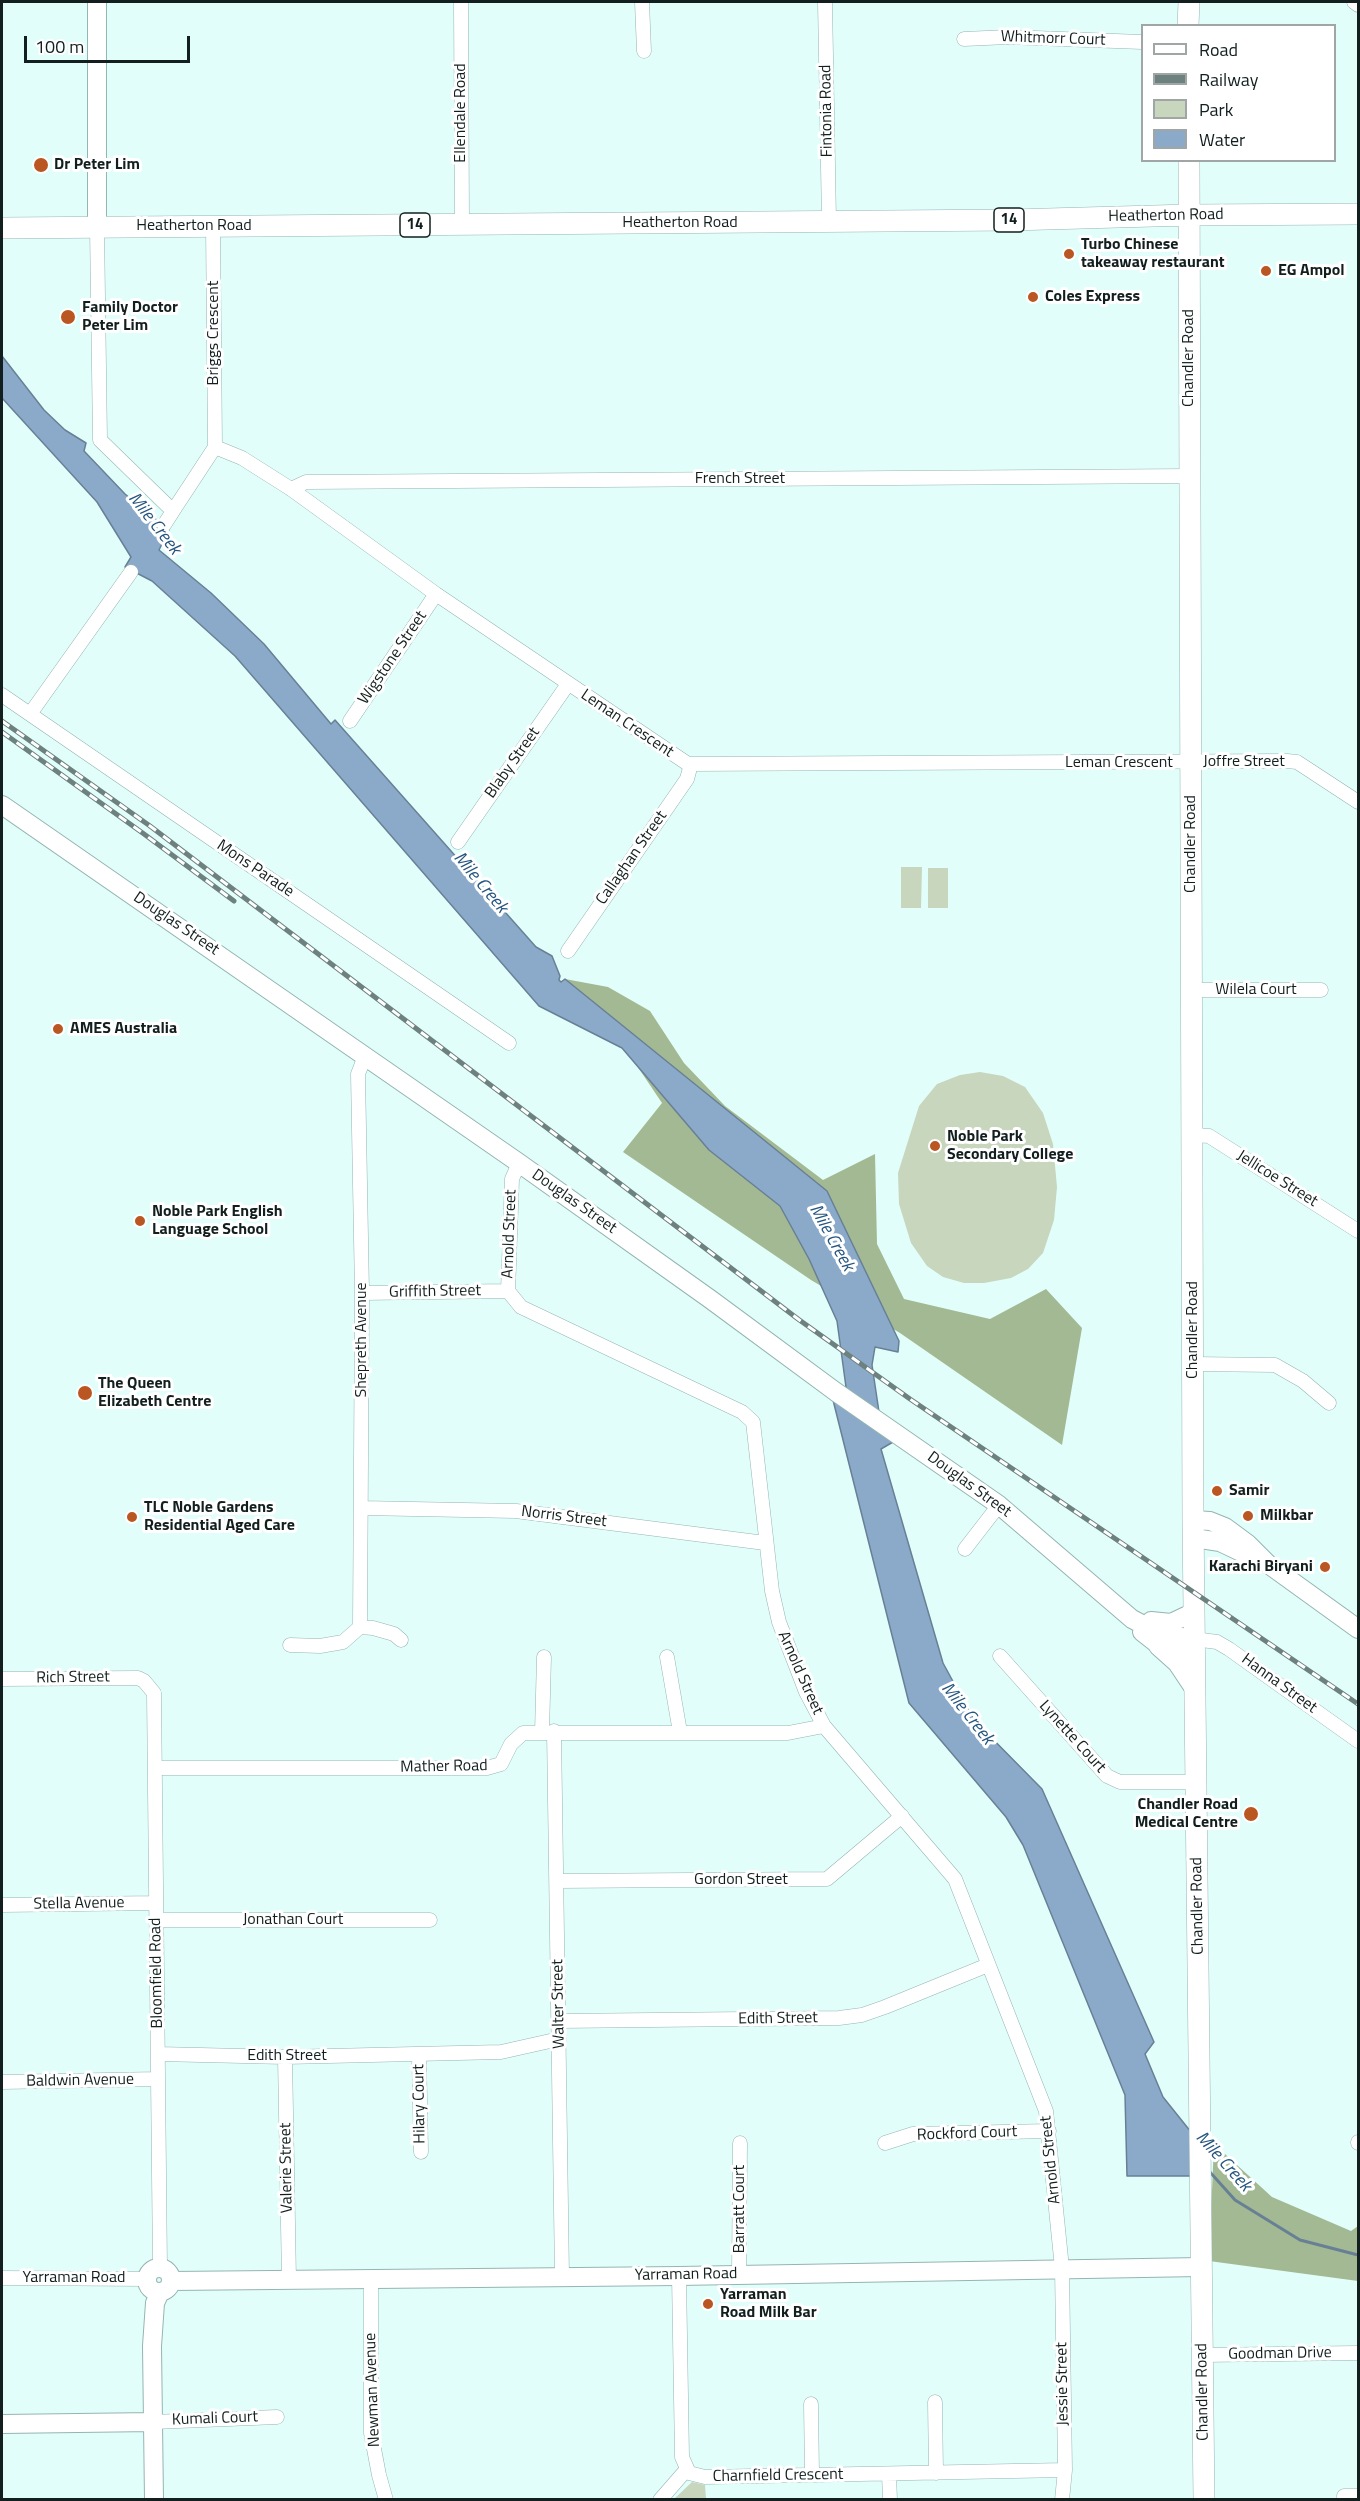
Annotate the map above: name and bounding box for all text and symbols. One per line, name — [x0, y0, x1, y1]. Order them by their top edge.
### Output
scale bar — [27, 24, 194, 62]
legend — [1141, 24, 1336, 162]
street label: Whitmorr Court — [1000, 28, 1106, 50]
text: 100 m — [35, 33, 84, 60]
text: Road — [1199, 36, 1238, 63]
street label: Ellendale Road — [451, 63, 471, 163]
street label: Fintonia Road — [817, 64, 837, 158]
text: Railway — [1199, 66, 1258, 93]
text: Park — [1199, 96, 1233, 123]
text: Water — [1199, 126, 1245, 153]
place label: Dr Peter Lim — [54, 155, 140, 175]
marker: Dr Peter Lim — [32, 156, 50, 174]
street label: Heatherton Road — [1108, 205, 1224, 227]
road number: 14 — [994, 208, 1024, 232]
road number: 14 — [400, 213, 430, 237]
street label: Heatherton Road — [622, 213, 738, 233]
street label: Heatherton Road — [136, 216, 252, 236]
place label: Turbo Chinese takeaway restaurant — [1081, 235, 1225, 273]
marker: Turbo Chinese takeaway restaurant — [1062, 247, 1076, 261]
place label: EG Ampol — [1278, 261, 1345, 281]
marker: EG Ampol — [1259, 264, 1273, 278]
street label: Briggs Crescent — [204, 281, 224, 385]
place label: Coles Express — [1045, 287, 1140, 307]
marker: Coles Express — [1026, 290, 1040, 304]
place label: Family Doctor Peter Lim — [82, 298, 178, 336]
marker: Family Doctor Peter Lim — [59, 308, 77, 326]
street label: Chandler Road — [1179, 309, 1199, 407]
street label: French Street — [695, 469, 785, 489]
water label: Mile Creek — [123, 489, 185, 559]
street label: Wigstone Street — [355, 608, 431, 708]
street label: Leman Crescent — [577, 686, 677, 762]
street label: Blaby Street — [482, 724, 544, 802]
street label: Joffre Street — [1203, 752, 1285, 772]
street label: Leman Crescent — [1065, 753, 1173, 773]
street label: Chandler Road — [1181, 795, 1201, 893]
street label: Callaghan Street — [592, 807, 672, 909]
street label: Mons Parade — [213, 836, 297, 902]
water label: Mile Creek — [448, 848, 512, 918]
street label: Douglas Street — [129, 888, 223, 960]
street label: Wilela Court — [1215, 980, 1297, 1000]
place label: AMES Australia — [70, 1019, 177, 1039]
marker: AMES Australia — [51, 1022, 65, 1036]
place label: Noble Park Secondary College — [947, 1127, 1073, 1165]
marker: Noble Park Secondary College — [928, 1139, 942, 1153]
street label: Jellicoe Street — [1233, 1147, 1321, 1211]
street label: Douglas Street — [528, 1166, 620, 1238]
street label: Arnold Street — [499, 1189, 521, 1279]
water label: Mile Creek — [804, 1201, 858, 1275]
place label: Noble Park English Language School — [152, 1202, 283, 1240]
marker: Noble Park English Language School — [133, 1214, 147, 1228]
street label: Chandler Road — [1183, 1281, 1203, 1379]
street label: Griffith Street — [389, 1282, 481, 1302]
street label: Shepreth Avenue — [352, 1283, 372, 1397]
place label: The Queen Elizabeth Centre — [98, 1374, 211, 1412]
marker: The Queen Elizabeth Centre — [76, 1384, 94, 1402]
street label: Douglas Street — [923, 1448, 1015, 1522]
place label: Samir — [1229, 1481, 1269, 1501]
marker: Samir — [1210, 1484, 1224, 1498]
place label: TLC Noble Gardens Residential Aged Care — [144, 1498, 295, 1536]
street label: Norris Street — [520, 1502, 608, 1532]
place label: Milkbar — [1260, 1506, 1313, 1526]
marker: Milkbar — [1241, 1509, 1255, 1523]
marker: TLC Noble Gardens Residential Aged Care — [125, 1510, 139, 1524]
place label: Karachi Biryani — [1209, 1557, 1313, 1577]
marker: Karachi Biryani — [1318, 1560, 1332, 1574]
street label: Arnold Street — [773, 1628, 827, 1718]
street label: Hanna Street — [1237, 1650, 1321, 1718]
street label: Rich Street — [36, 1668, 110, 1688]
water label: Mile Creek — [936, 1679, 998, 1749]
street label: Lynette Court — [1035, 1697, 1109, 1777]
street label: Mather Road — [400, 1757, 488, 1777]
place label: Chandler Road Medical Centre — [1135, 1795, 1238, 1833]
marker: Chandler Road Medical Centre — [1242, 1805, 1260, 1823]
street label: Chandler Road — [1188, 1857, 1208, 1955]
street label: Gordon Street — [694, 1870, 788, 1890]
street label: Stella Avenue — [33, 1894, 125, 1914]
street label: Jonathan Court — [243, 1910, 343, 1930]
street label: Bloomfield Road — [146, 1917, 168, 2029]
street label: Walter Street — [549, 1959, 569, 2049]
street label: Edith Street — [738, 2009, 818, 2029]
street label: Edith Street — [247, 2046, 327, 2066]
street label: Hilary Court — [410, 2064, 430, 2144]
street label: Baldwin Avenue — [26, 2070, 134, 2092]
street label: Arnold Street — [1037, 2115, 1065, 2205]
street label: Valerie Street — [277, 2123, 297, 2213]
street label: Rockford Court — [917, 2123, 1017, 2145]
water label: Mile Creek — [1191, 2128, 1255, 2196]
street label: Barratt Court — [730, 2165, 750, 2253]
street label: Yarraman Road — [634, 2265, 738, 2285]
street label: Yarraman Road — [23, 2268, 125, 2288]
place label: Yarraman Road Milk Bar — [720, 2285, 817, 2323]
marker: Yarraman Road Milk Bar — [701, 2297, 715, 2311]
street label: Newman Avenue — [361, 2332, 385, 2448]
street label: Jessie Street — [1053, 2342, 1073, 2426]
street label: Chandler Road — [1193, 2343, 1213, 2441]
street label: Goodman Drive — [1228, 2343, 1332, 2365]
street label: Kumali Court — [172, 2408, 258, 2430]
street label: Charnfield Crescent — [713, 2465, 843, 2487]

